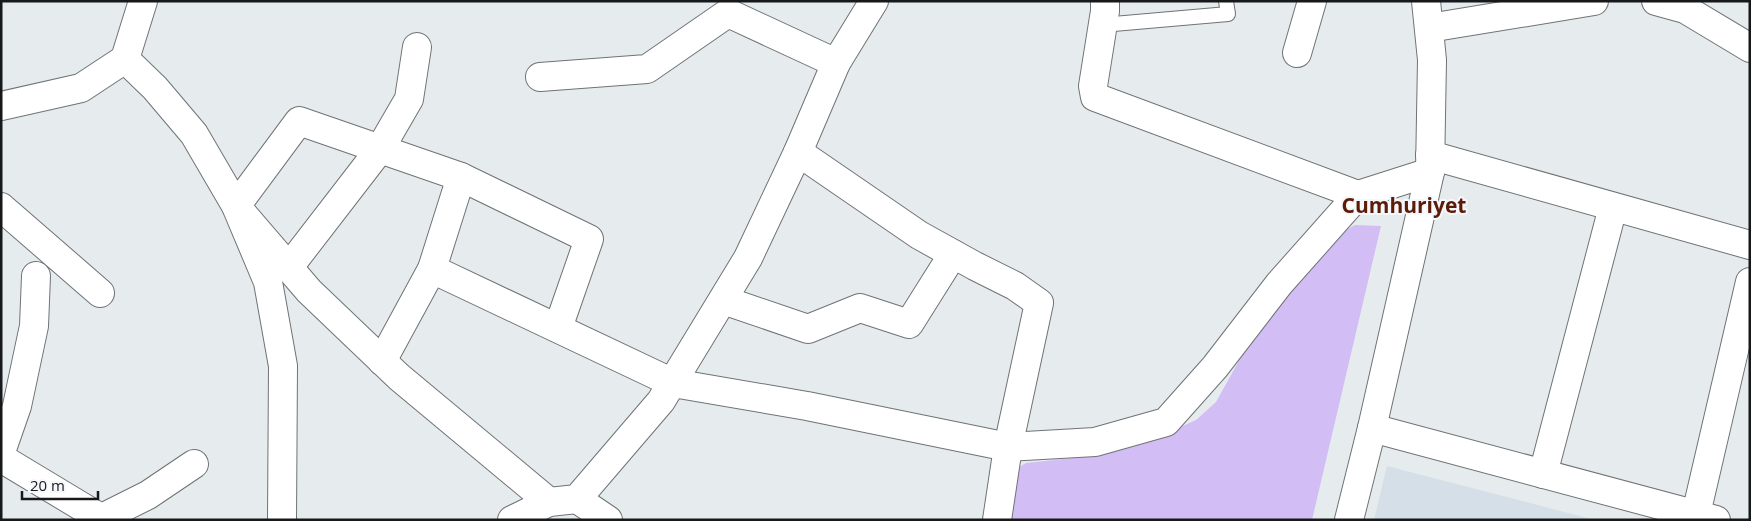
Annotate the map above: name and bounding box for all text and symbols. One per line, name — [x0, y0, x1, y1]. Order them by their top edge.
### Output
district label: Cumhuriyet — [1342, 191, 1466, 219]
scale bar — [22, 468, 99, 500]
text: 20 m — [30, 475, 65, 495]

